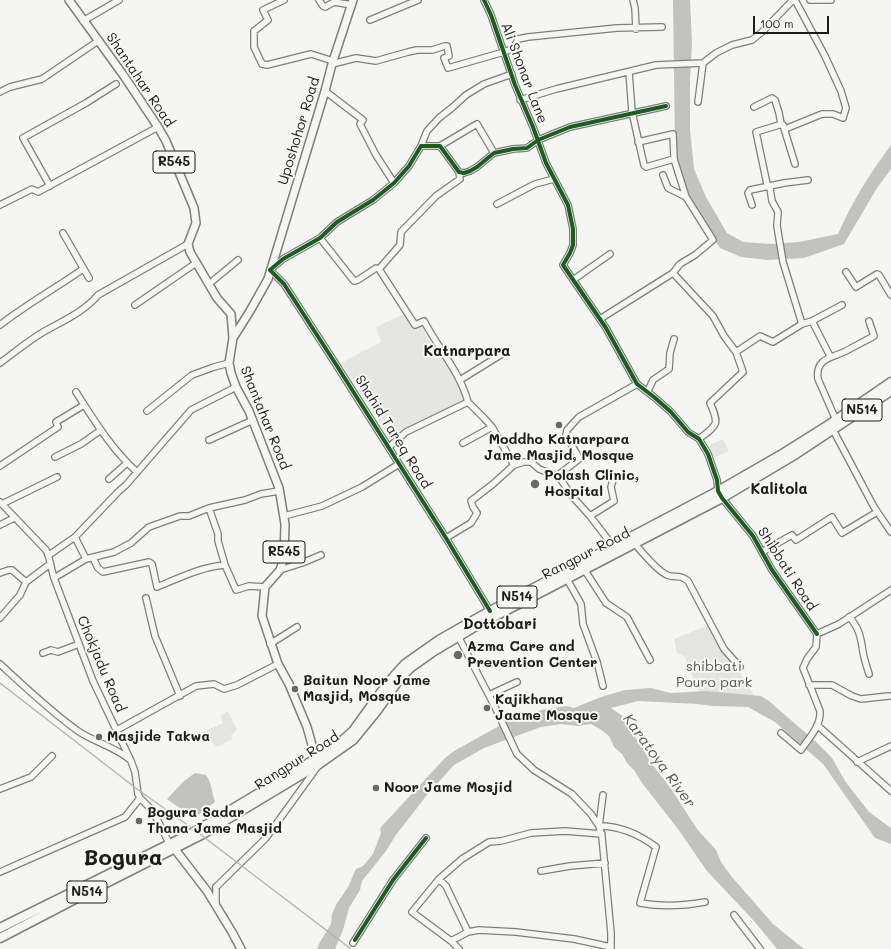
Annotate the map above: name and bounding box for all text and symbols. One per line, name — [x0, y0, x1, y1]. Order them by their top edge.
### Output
scale bar — [755, 8, 831, 34]
text: 100 m — [760, 15, 794, 31]
street label: Ali Shonar Lane — [497, 20, 551, 126]
street label: Shantahar Road — [102, 30, 178, 130]
street label: Uposhohor Road — [275, 75, 323, 187]
road number: R545 — [153, 151, 195, 173]
district label: Katnarpara — [423, 342, 511, 360]
street label: Shantahar Road — [237, 364, 293, 472]
street label: Shahid Tareq Road — [351, 372, 435, 492]
road number: N514 — [842, 399, 882, 421]
marker: Moddho Katnarpara Jame Masjid, Mosque — [554, 420, 564, 430]
place label: Moddho Katnarpara Jame Masjid, Mosque — [484, 432, 634, 464]
place label: Polash Clinic, Hospital — [544, 468, 639, 500]
marker: Polash Clinic, Hospital — [529, 478, 541, 490]
district label: Kalitola — [750, 480, 808, 498]
street label: Shibbati Road — [754, 524, 820, 614]
street label: Rangpur Road — [539, 525, 633, 583]
road number: R545 — [263, 541, 305, 563]
road number: N514 — [497, 586, 537, 608]
street label: Chokjadu Road — [73, 613, 129, 715]
district label: Dottobari — [463, 615, 537, 633]
place label: Azma Care and Prevention Center — [467, 639, 597, 672]
marker: Azma Care and Prevention Center — [452, 649, 464, 661]
park label: shibbati Pouro park — [676, 659, 752, 692]
place label: Baitun Noor Jame Masjid, Mosque — [303, 673, 430, 706]
marker: Baitun Noor Jame Masjid, Mosque — [290, 684, 300, 694]
place label: Kajikhana Jaame Mosque — [495, 692, 598, 724]
marker: Kajikhana Jaame Mosque — [482, 703, 492, 713]
water label: Karatoya River — [619, 711, 699, 811]
street label: Rangpur Road — [252, 728, 342, 794]
place label: Masjide Takwa — [107, 729, 210, 745]
marker: Masjide Takwa — [94, 732, 104, 742]
place label: Noor Jame Mosjid — [384, 780, 512, 796]
marker: Noor Jame Mosjid — [371, 783, 381, 793]
place label: Bogura Sadar Thana Jame Masjid — [147, 805, 282, 838]
marker: Bogura Sadar Thana Jame Masjid — [134, 816, 144, 826]
district label: Bogura — [84, 845, 162, 871]
road number: N514 — [67, 881, 107, 903]

